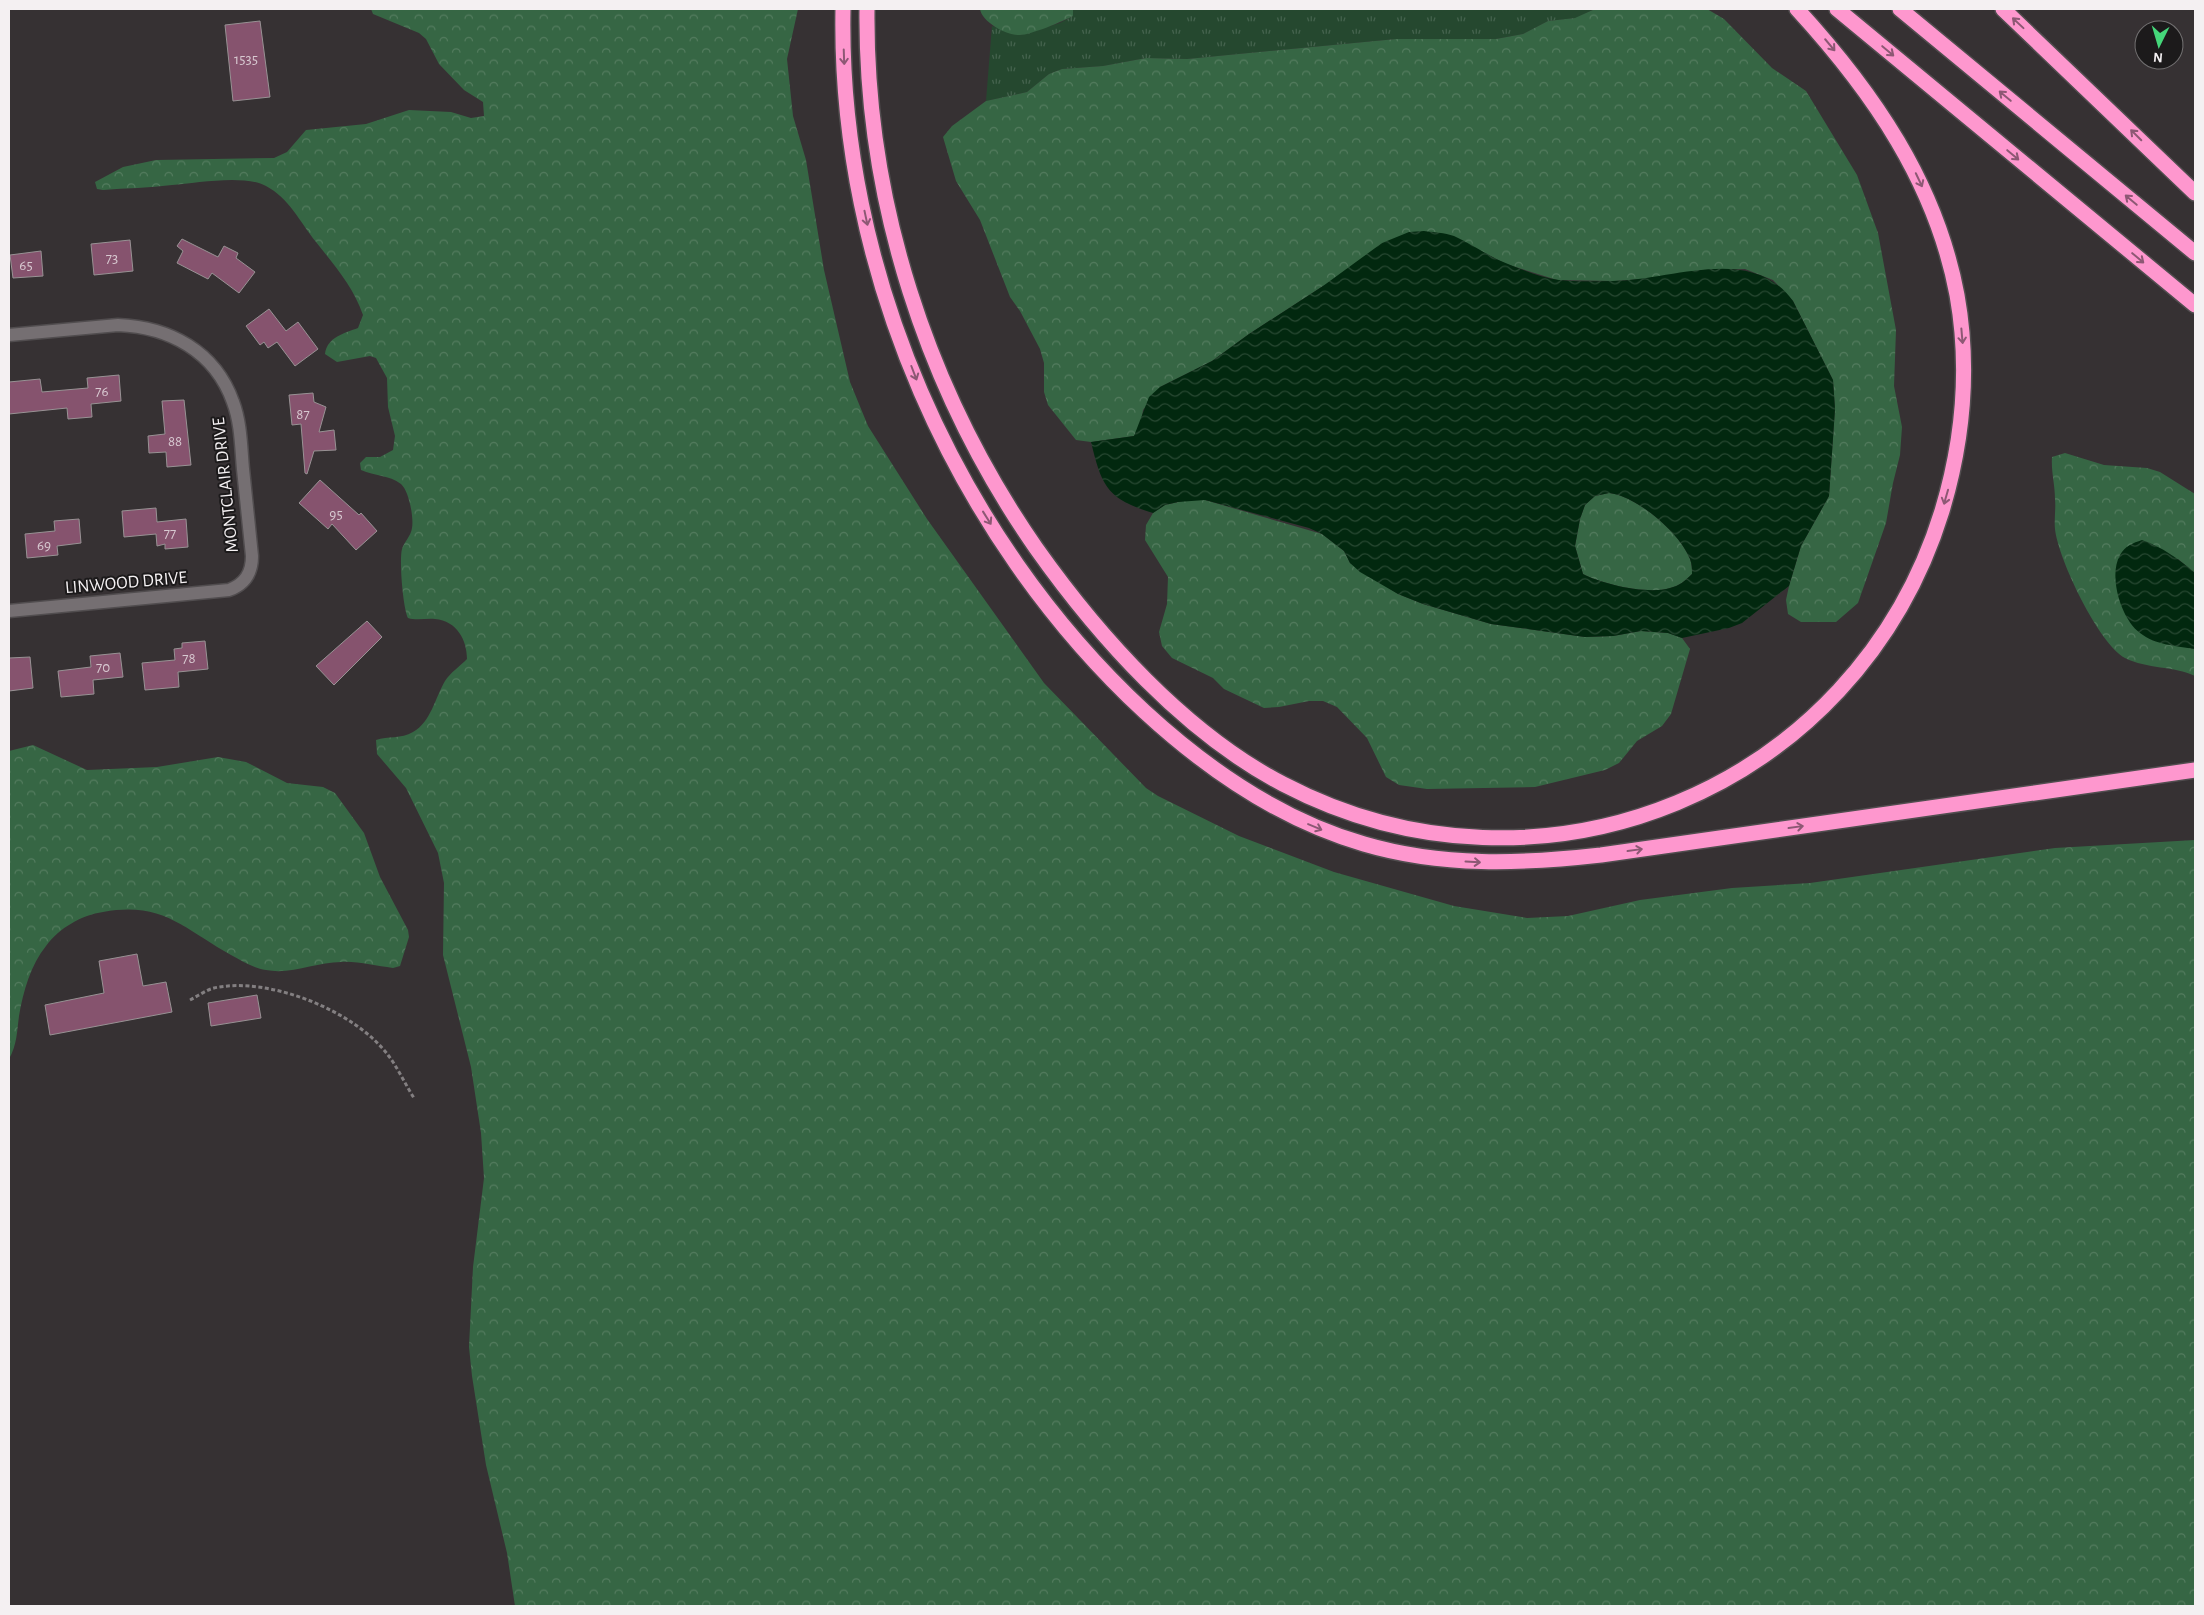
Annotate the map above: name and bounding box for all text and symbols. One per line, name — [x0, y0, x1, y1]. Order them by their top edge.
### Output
one-way arrow — [2012, 17, 2024, 29]
north arrow — [2134, 20, 2184, 70]
one-way arrow — [1824, 39, 1835, 52]
one-way arrow — [1881, 45, 1894, 56]
one-way arrow — [839, 49, 848, 65]
text: N — [2152, 50, 2163, 64]
house number: 1535 — [234, 52, 258, 67]
one-way arrow — [1999, 90, 2012, 102]
one-way arrow — [2129, 129, 2142, 141]
one-way arrow — [2006, 149, 2019, 160]
one-way arrow — [1915, 172, 1925, 187]
one-way arrow — [2124, 194, 2137, 205]
one-way arrow — [862, 210, 871, 226]
house number: 73 — [106, 251, 118, 266]
one-way arrow — [2132, 253, 2145, 264]
house number: 65 — [19, 258, 33, 273]
one-way arrow — [1957, 328, 1967, 344]
one-way arrow — [910, 365, 919, 380]
house number: 76 — [95, 384, 109, 399]
house number: 87 — [296, 407, 310, 422]
street label: MONTCLAIR DRIVE — [210, 416, 242, 553]
house number: 88 — [168, 434, 182, 449]
one-way arrow — [1940, 488, 1950, 504]
house number: 95 — [329, 507, 343, 522]
one-way arrow — [983, 510, 993, 524]
house number: 77 — [164, 526, 176, 541]
house number: 69 — [37, 538, 51, 553]
street label: LINWOOD DRIVE — [64, 569, 188, 597]
house number: 78 — [182, 651, 196, 666]
house number: 70 — [96, 660, 110, 675]
one-way arrow — [1787, 822, 1803, 832]
one-way arrow — [1308, 823, 1323, 832]
one-way arrow — [1627, 845, 1643, 855]
one-way arrow — [1465, 857, 1481, 866]

